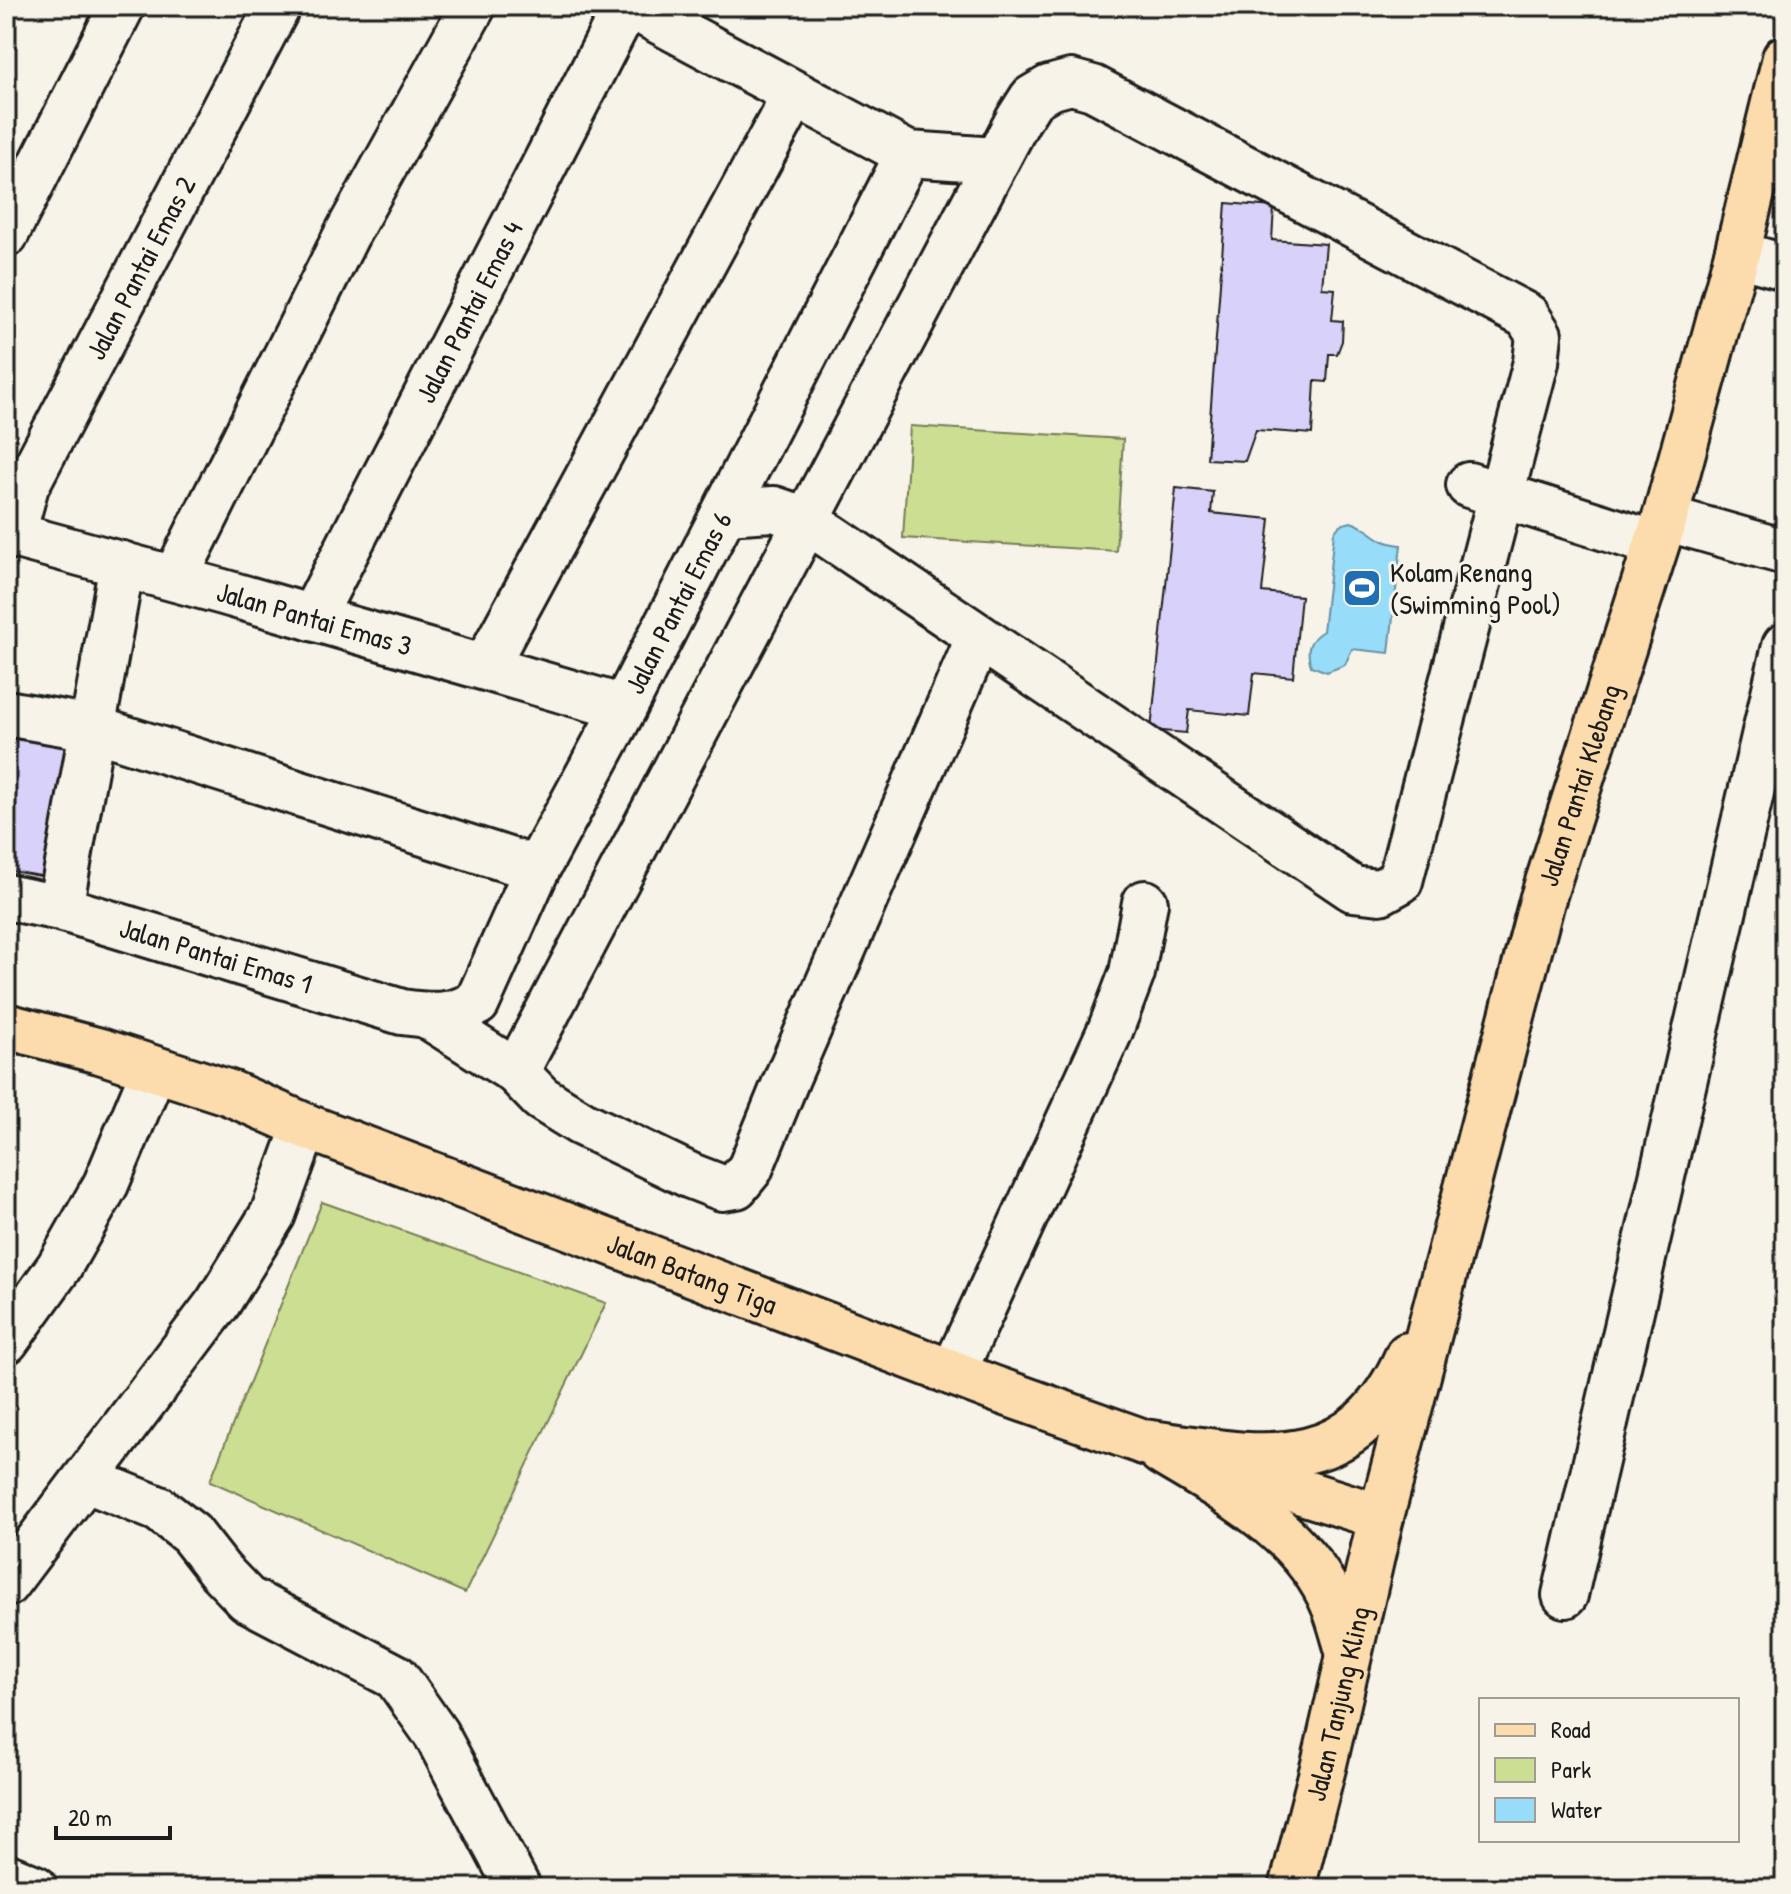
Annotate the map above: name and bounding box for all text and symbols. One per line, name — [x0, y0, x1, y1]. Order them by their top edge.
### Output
street label: Jalan Pantai Emas 2 — [77, 170, 204, 366]
street label: Jalan Pantai Emas 4 — [407, 214, 531, 409]
street label: Jalan Pantai Emas 6 — [615, 505, 741, 700]
place label: Kolam Renang (Swimming Pool) — [1390, 553, 1561, 623]
sports icon: Kolam Renang (Swimming Pool) — [1341, 567, 1383, 609]
street label: Jalan Pantai Emas 3 — [213, 572, 416, 665]
street label: Jalan Pantai Klebang — [1529, 679, 1629, 891]
street label: Jalan Pantai Emas 1 — [115, 908, 317, 1003]
street label: Jalan Batang Tiga — [602, 1224, 782, 1323]
street label: Jalan Tanjung Kling — [1296, 1603, 1379, 1805]
legend — [1479, 1698, 1739, 1842]
text: Road — [1551, 1713, 1590, 1745]
text: Park — [1551, 1753, 1591, 1785]
scale bar — [56, 1790, 170, 1840]
text: Water — [1551, 1793, 1602, 1825]
text: 20 m — [68, 1801, 112, 1833]

